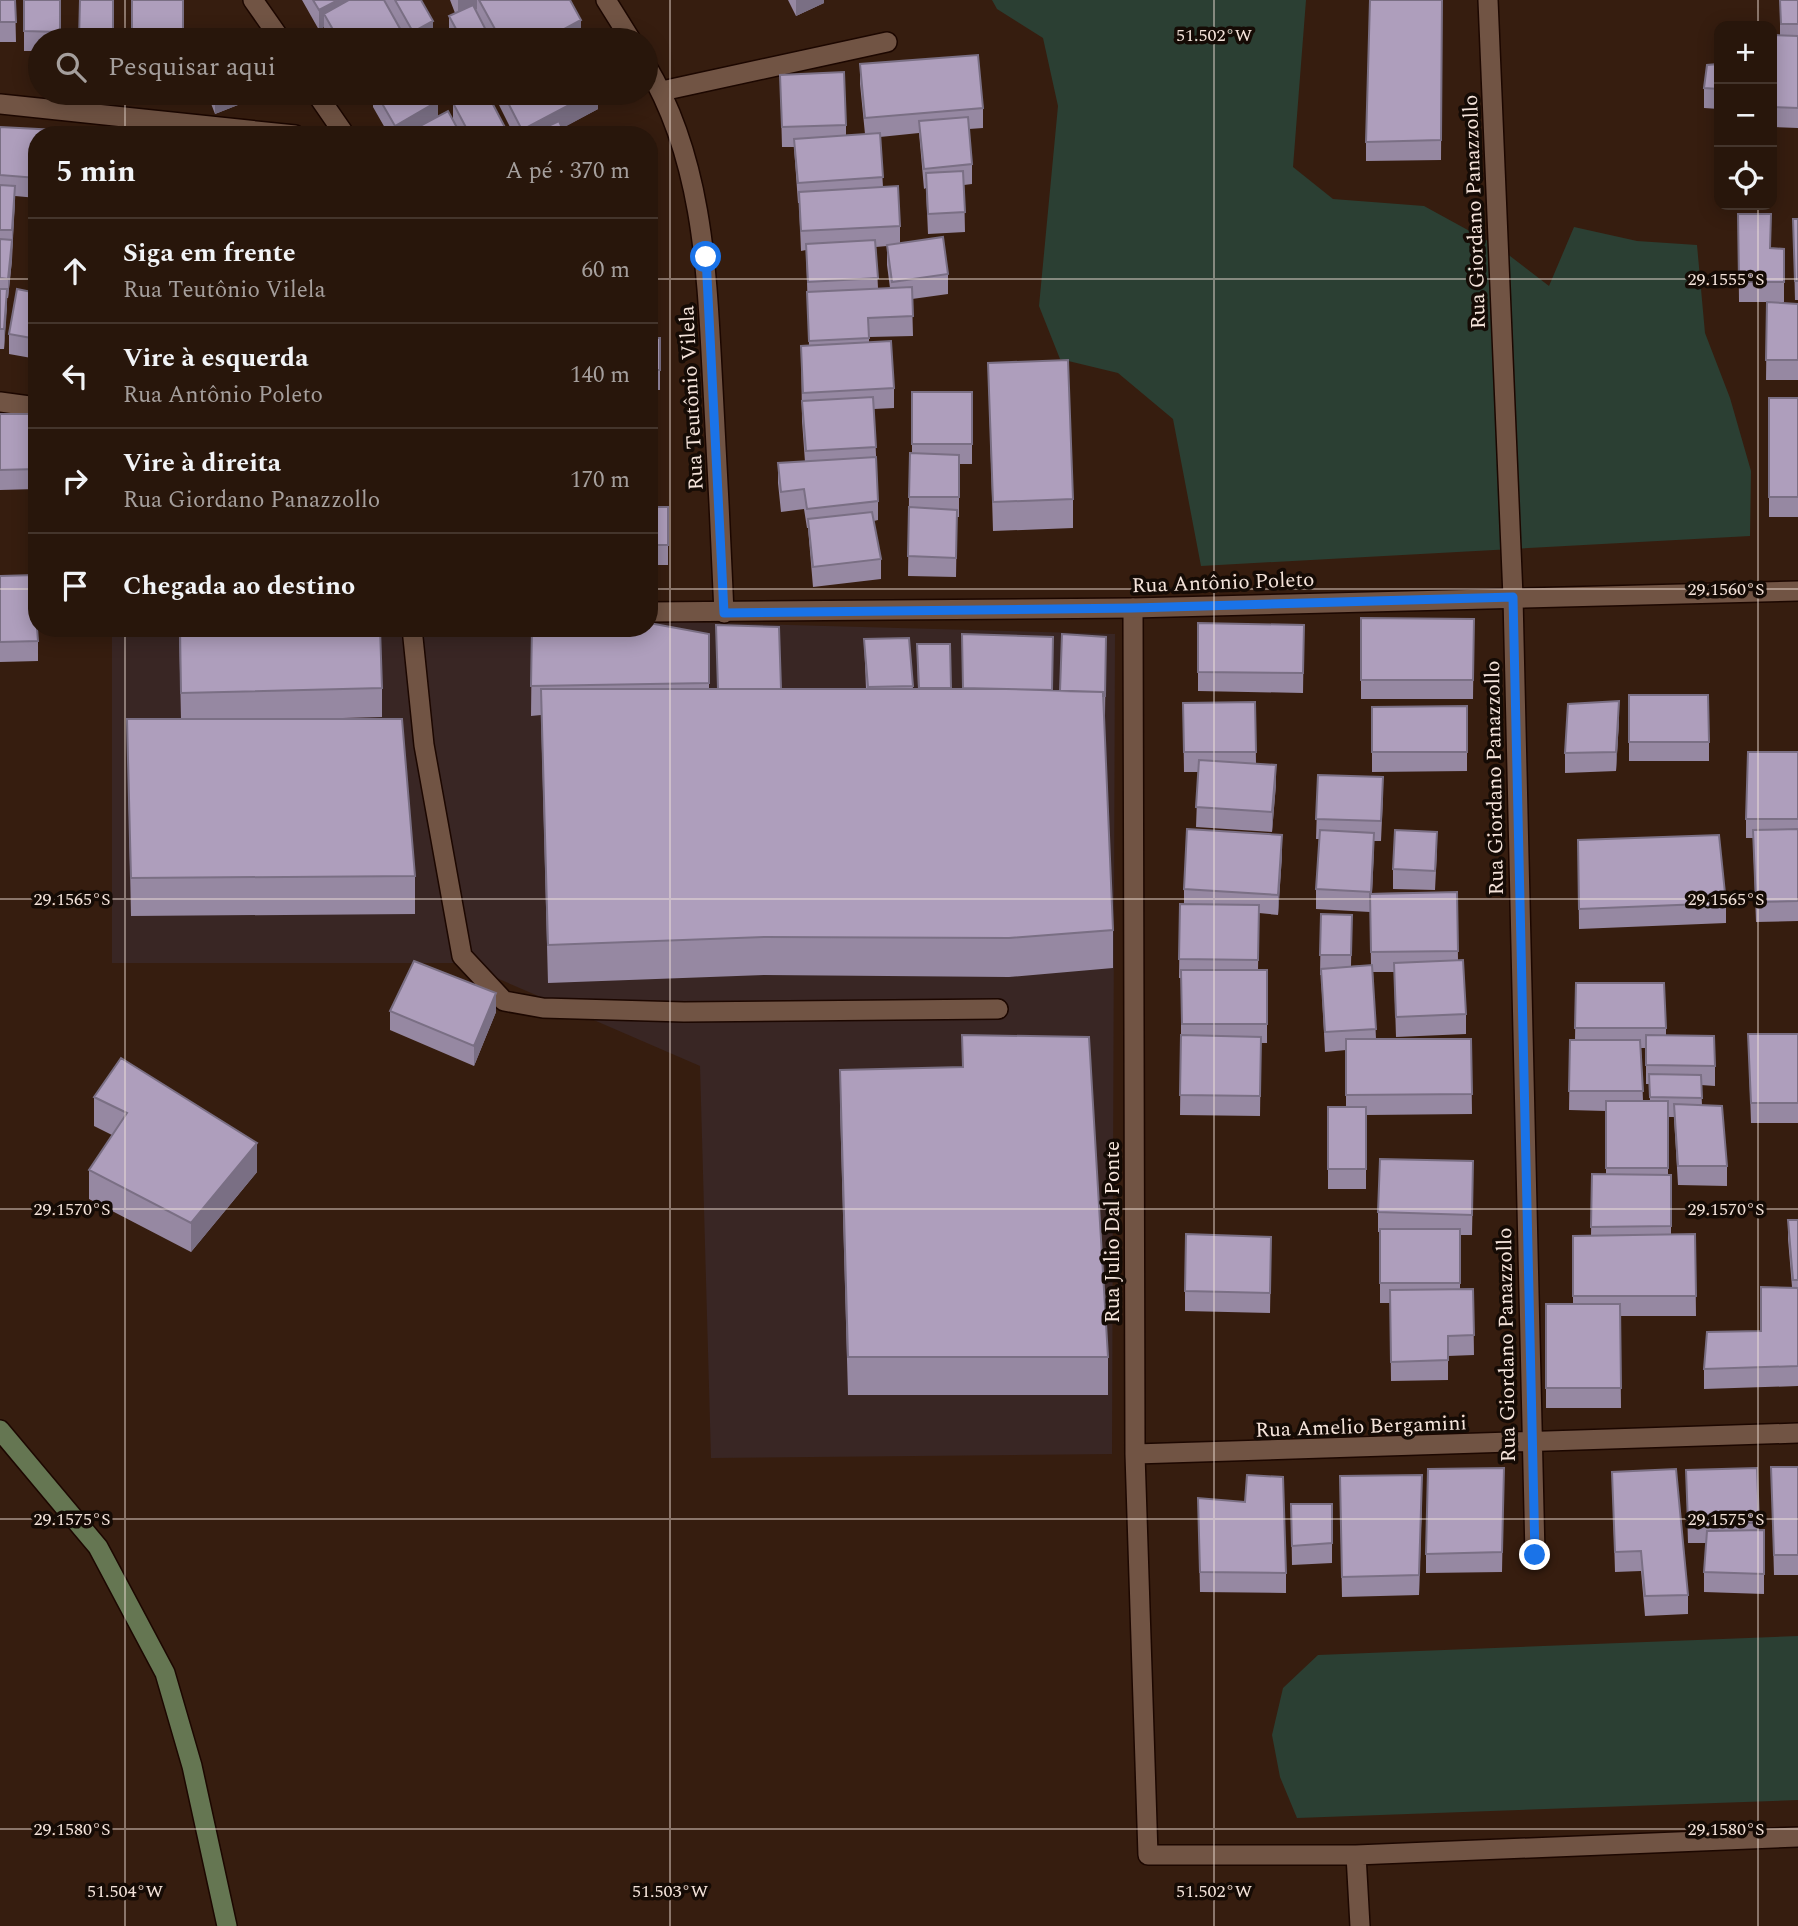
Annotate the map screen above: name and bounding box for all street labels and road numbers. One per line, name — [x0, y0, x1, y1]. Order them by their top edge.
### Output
street label: Rua Giordano Panazzollo — [1455, 94, 1495, 330]
street label: Rua Teutônio Vilela — [671, 304, 713, 491]
street label: Rua Antônio Poleto — [1131, 564, 1315, 602]
street label: Rua Giordano Panazzollo — [1477, 660, 1513, 896]
street label: Rua Julio Dal Ponte — [1097, 1141, 1129, 1323]
street label: Rua Giordano Panazzollo — [1489, 1227, 1525, 1463]
street label: Rua Amelio Bergamini — [1255, 1407, 1467, 1447]

